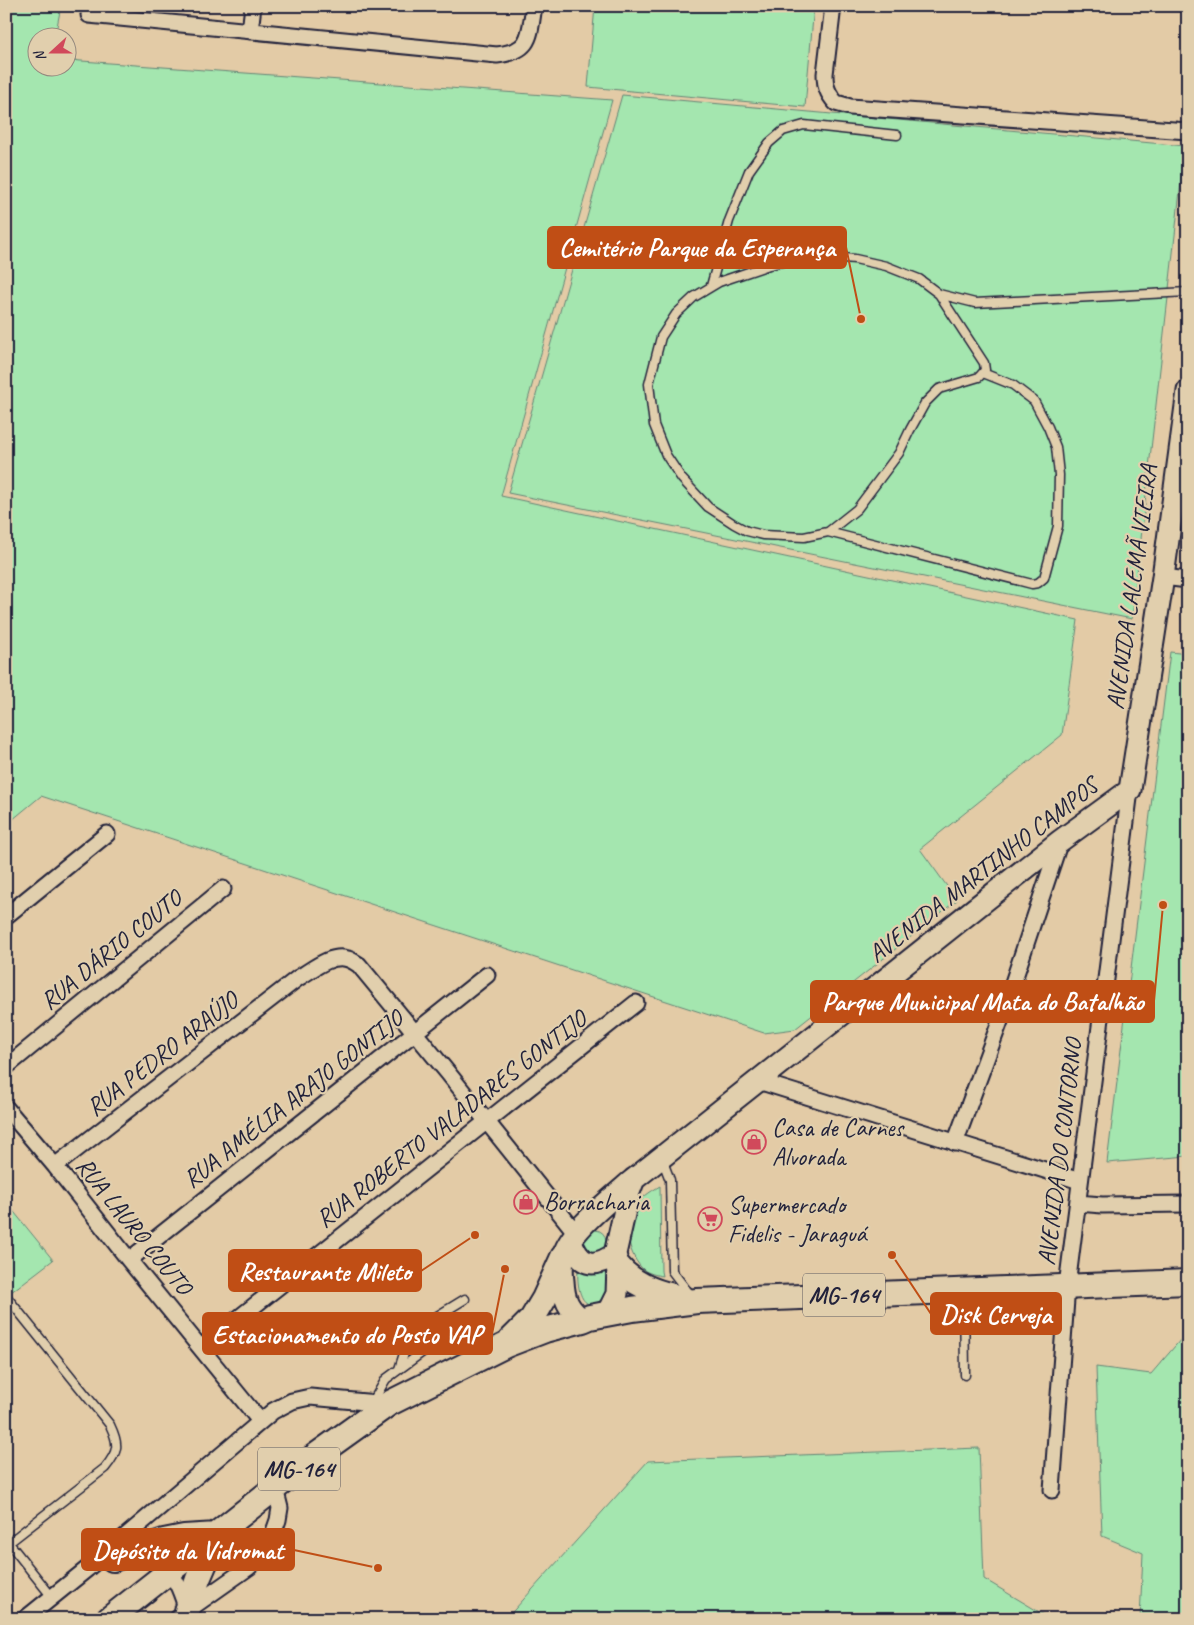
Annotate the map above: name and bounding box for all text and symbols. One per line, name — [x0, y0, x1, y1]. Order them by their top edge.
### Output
north arrow — [28, 28, 78, 78]
text: N — [30, 47, 50, 64]
callout: Cemitério Parque da Esperança — [548, 227, 846, 268]
text: Cemitério Parque da Esperança — [559, 231, 837, 264]
street label: AVENIDA LALEMÃ VIEIRA — [1099, 461, 1165, 711]
street label: AVENIDA MARTINHO CAMPOS — [861, 768, 1108, 970]
street label: RUA DÁRIO COUTO — [34, 881, 190, 1017]
callout: Parque Municipal Mata do Batalhão — [811, 981, 1154, 1022]
street label: RUA PEDRO ARAÚJO — [80, 983, 246, 1123]
text: Parque Municipal Mata do Batalhão — [822, 985, 1145, 1018]
street label: RUA AMÉLIA ARAJO GONTIJO — [176, 1001, 412, 1195]
street label: RUA ROBERTO VALADARES GONTIJO — [309, 1002, 595, 1235]
street label: AVENIDA DO CONTORNO — [1030, 1034, 1090, 1267]
place label: Casa de Carnes Alvorada — [772, 1112, 905, 1173]
shop icon: Casa de Carnes Alvorada — [741, 1129, 767, 1155]
street label: RUA LAURO COUTO — [69, 1151, 201, 1303]
place label: Borracharia — [544, 1186, 651, 1218]
shop icon: Borracharia — [513, 1189, 539, 1215]
place label: Supermercado Fidelis - Jaraguá — [728, 1189, 868, 1250]
supermarket icon: Supermercado Fidelis - Jaraguá — [697, 1206, 723, 1232]
callout: Restaurante Mileto — [229, 1250, 421, 1291]
text: Restaurante Mileto — [239, 1255, 414, 1288]
road number: MG-164 — [803, 1274, 885, 1316]
callout: Disk Cerveja — [931, 1293, 1061, 1334]
text: Disk Cerveja — [940, 1298, 1054, 1331]
callout: Estacionamento do Posto VAP — [203, 1313, 492, 1354]
text: Estacionamento do Posto VAP — [212, 1318, 485, 1351]
road number: MG-164 — [258, 1448, 340, 1490]
callout: Depósito da Vidromat — [82, 1529, 294, 1570]
text: Depósito da Vidromat — [93, 1534, 286, 1567]

